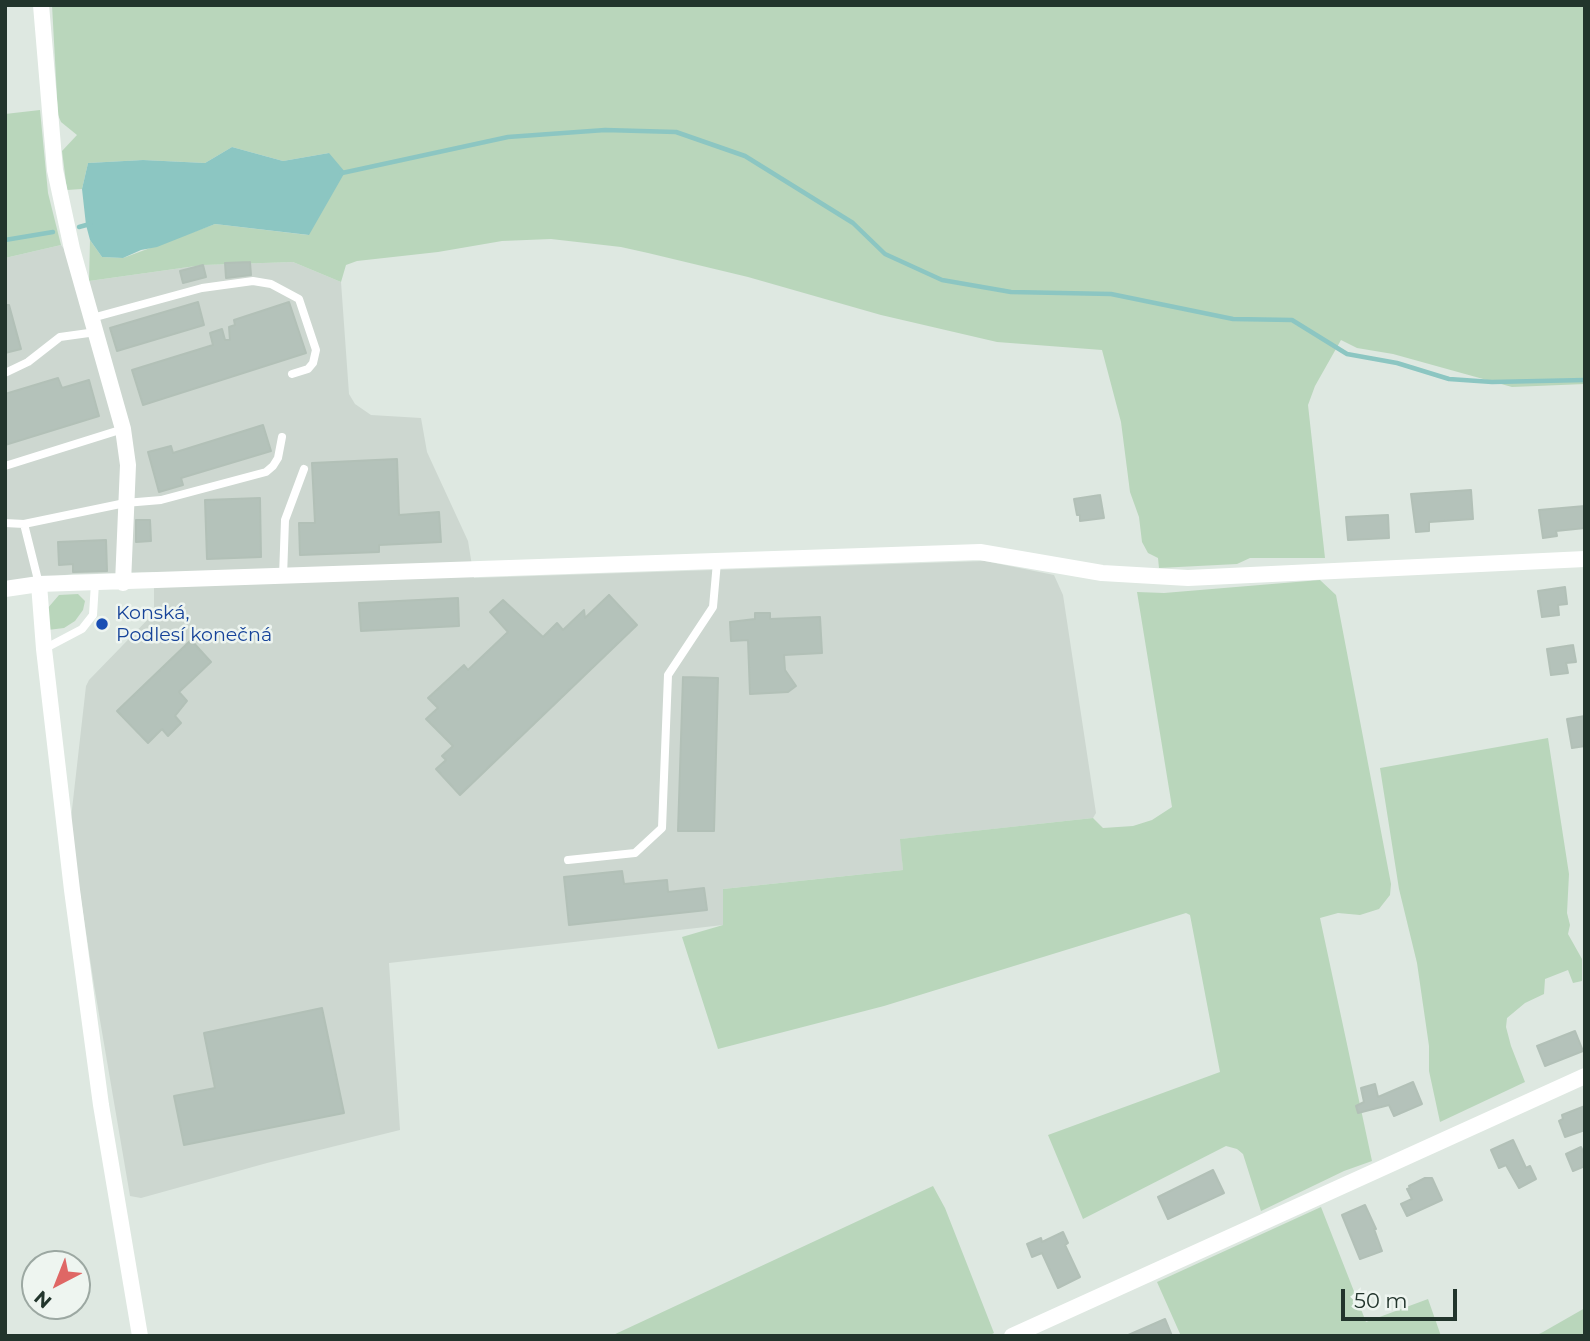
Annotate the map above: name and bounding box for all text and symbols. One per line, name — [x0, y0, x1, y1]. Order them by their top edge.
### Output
place label: Konská, Podlesí konečná — [116, 602, 272, 646]
marker: Konská, Podlesí konečná — [94, 616, 110, 632]
north arrow — [21, 1250, 91, 1320]
scale bar — [1345, 1274, 1460, 1318]
text: N — [30, 1286, 56, 1313]
text: 50 m — [1354, 1288, 1408, 1313]

